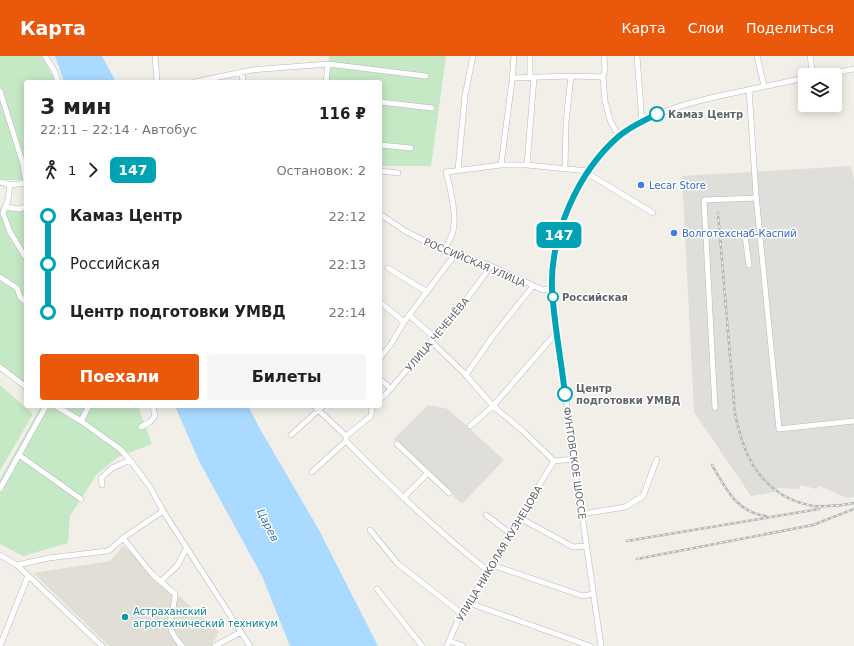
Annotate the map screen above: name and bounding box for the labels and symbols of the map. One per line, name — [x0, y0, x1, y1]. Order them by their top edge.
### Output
marker: Камаз Центр — [649, 106, 665, 122]
place label: Камаз Центр — [668, 109, 743, 120]
marker: Lecar Store — [636, 180, 646, 190]
place label: Lecar Store — [649, 180, 706, 191]
line badge: 147 — [536, 222, 582, 248]
marker: Волготехснаб-Каспий — [669, 228, 679, 238]
place label: Волготехснаб-Каспий — [682, 228, 797, 239]
street label: РОССИЙСКАЯ УЛИЦА — [422, 235, 528, 289]
marker: Российская — [547, 291, 559, 303]
place label: Российская — [562, 292, 628, 303]
street label: УЛИЦА ЧЕЧЕНЁВА — [403, 294, 472, 373]
place label: Центр подготовки УМВД — [576, 383, 681, 406]
marker: Центр подготовки УМВД — [557, 386, 573, 402]
street label: ФУНТОВСКОЕ ШОССЕ — [561, 406, 588, 520]
street label: УЛИЦА НИКОЛАЯ КУЗНЕЦОВА — [455, 483, 544, 623]
water label: Царев — [254, 506, 281, 544]
place label: Астраханский агротехнический техникум — [133, 606, 278, 629]
marker: Астраханский агротехнический техникум — [120, 612, 130, 622]

